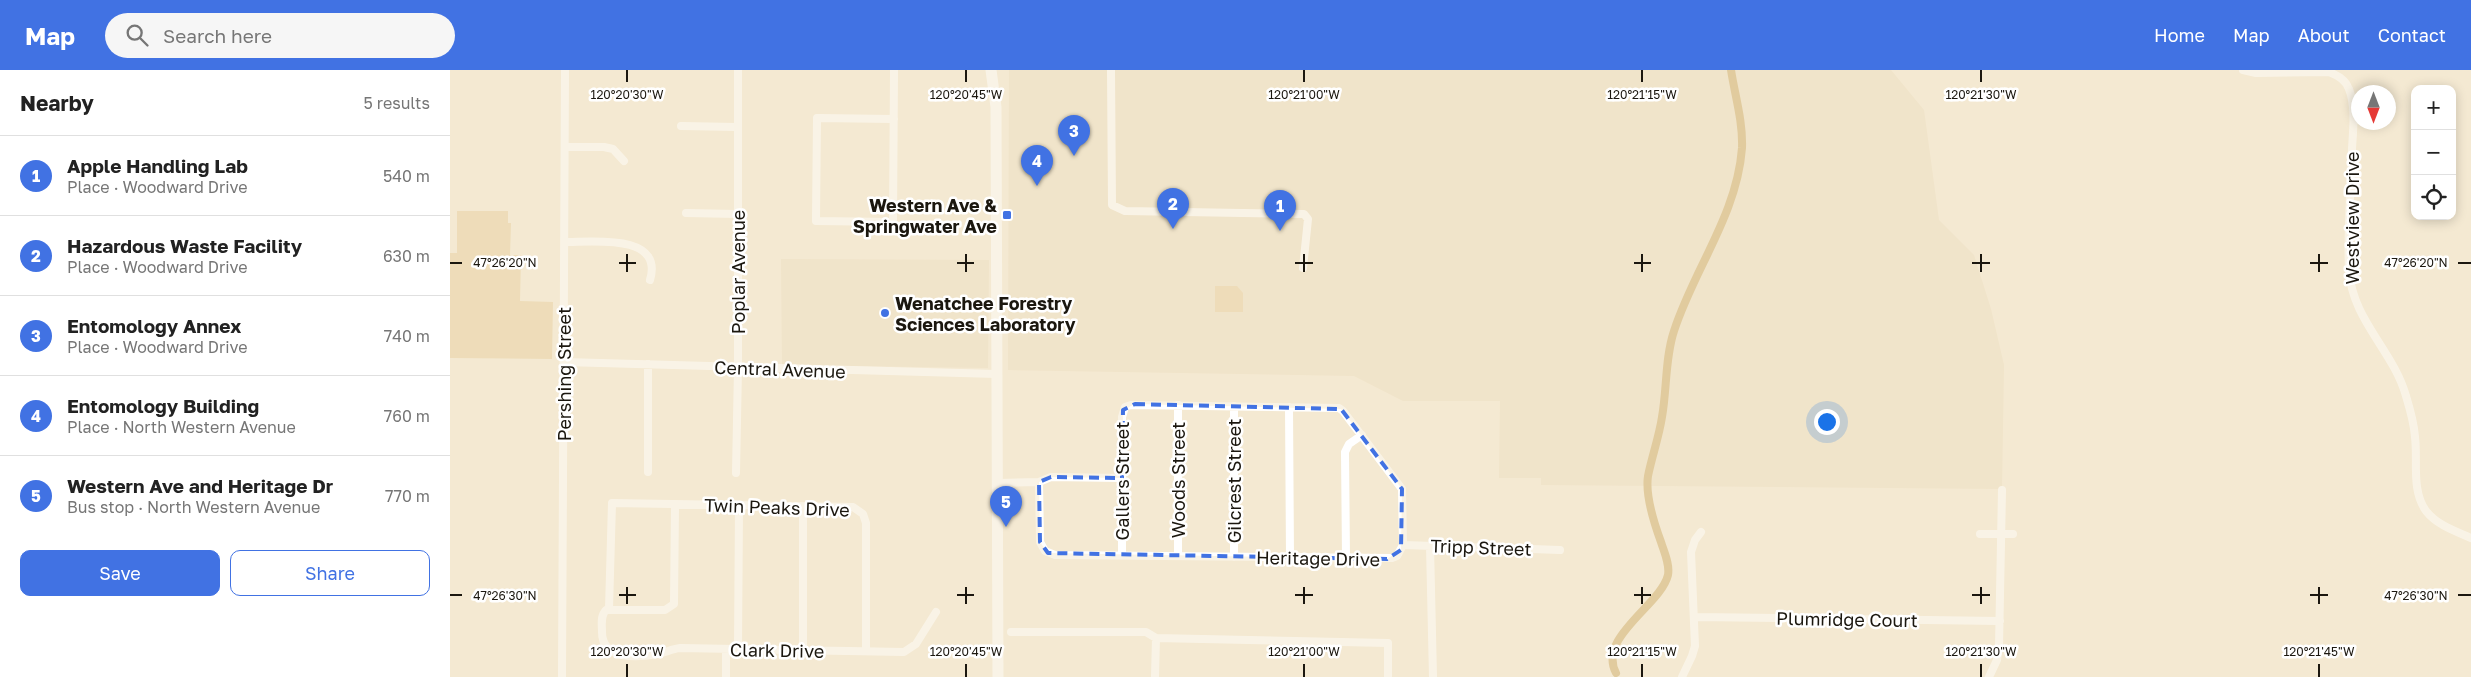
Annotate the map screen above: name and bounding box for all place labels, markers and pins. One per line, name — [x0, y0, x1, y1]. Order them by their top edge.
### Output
pin: 3 — [1058, 115, 1090, 156]
pin: 4 — [1021, 145, 1053, 186]
pin: 2 — [1157, 188, 1189, 229]
pin: 1 — [1264, 190, 1296, 231]
place label: Western Ave & Springwater Ave — [853, 194, 997, 237]
marker: Western Ave & Springwater Ave — [1001, 209, 1013, 221]
place label: Wenatchee Forestry Sciences Laboratory — [895, 292, 1076, 335]
marker: Wenatchee Forestry Sciences Laboratory — [879, 307, 891, 319]
pin: 5 — [990, 486, 1022, 527]

